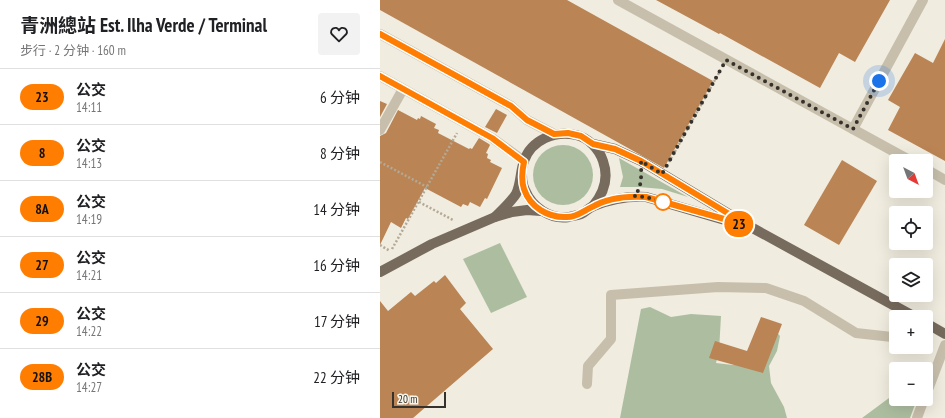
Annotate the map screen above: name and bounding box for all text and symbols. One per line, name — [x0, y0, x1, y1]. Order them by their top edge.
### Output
text: 青洲總站 Est. Ilha Verde / Terminal — [20, 13, 267, 37]
button: heart — [318, 13, 360, 55]
text: 步行 · 2 分钟 · 160 m — [20, 42, 126, 59]
your location — [869, 71, 889, 91]
text: 公交 — [76, 80, 106, 99]
text: 23 — [35, 88, 49, 106]
text: 6 分钟 — [320, 88, 360, 107]
text: 14:11 — [76, 99, 102, 116]
text: 公交 — [76, 136, 106, 155]
text: 8 — [39, 144, 45, 162]
text: 8 分钟 — [320, 144, 360, 163]
north arrow — [889, 154, 933, 198]
map controls — [889, 154, 933, 406]
text: 14:13 — [76, 155, 102, 172]
text: 公交 — [76, 192, 106, 211]
unlabelled marker — [654, 193, 672, 211]
text: 8A — [35, 200, 49, 218]
text: 14 分钟 — [313, 200, 360, 219]
button: locate — [889, 206, 933, 250]
text: 14:19 — [76, 211, 102, 228]
line badge: 23 — [721, 211, 757, 237]
text: 23 — [732, 215, 746, 233]
text: 公交 — [76, 248, 106, 267]
text: 27 — [35, 256, 49, 274]
text: 16 分钟 — [313, 256, 360, 275]
button: layers — [889, 258, 933, 302]
text: 14:21 — [76, 267, 102, 284]
text: 公交 — [76, 304, 106, 323]
button: + — [889, 310, 933, 354]
text: 29 — [35, 312, 49, 330]
text: 17 分钟 — [314, 312, 360, 331]
text: 14:22 — [76, 323, 102, 340]
text: 公交 — [76, 360, 106, 379]
button: − — [889, 362, 933, 406]
text: 28B — [32, 368, 52, 386]
text: 22 分钟 — [313, 368, 360, 387]
text: 14:27 — [76, 379, 102, 396]
scale bar — [392, 390, 446, 409]
text: 20 m — [398, 392, 417, 406]

